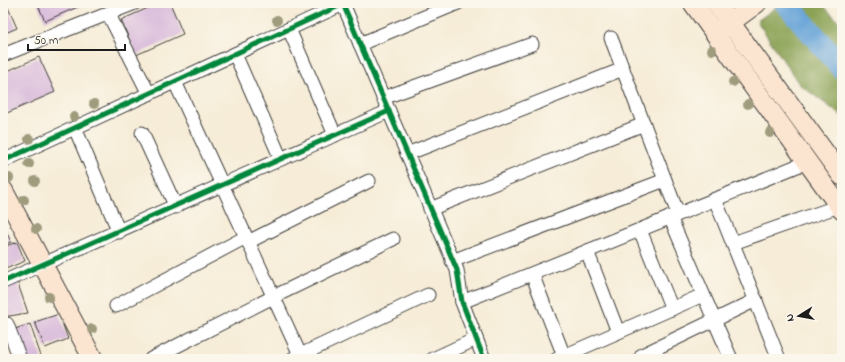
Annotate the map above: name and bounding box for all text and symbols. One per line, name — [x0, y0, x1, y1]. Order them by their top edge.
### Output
scale bar — [28, 26, 125, 52]
text: 50 m — [34, 32, 58, 50]
north arrow — [779, 296, 819, 336]
text: N — [782, 313, 799, 323]

